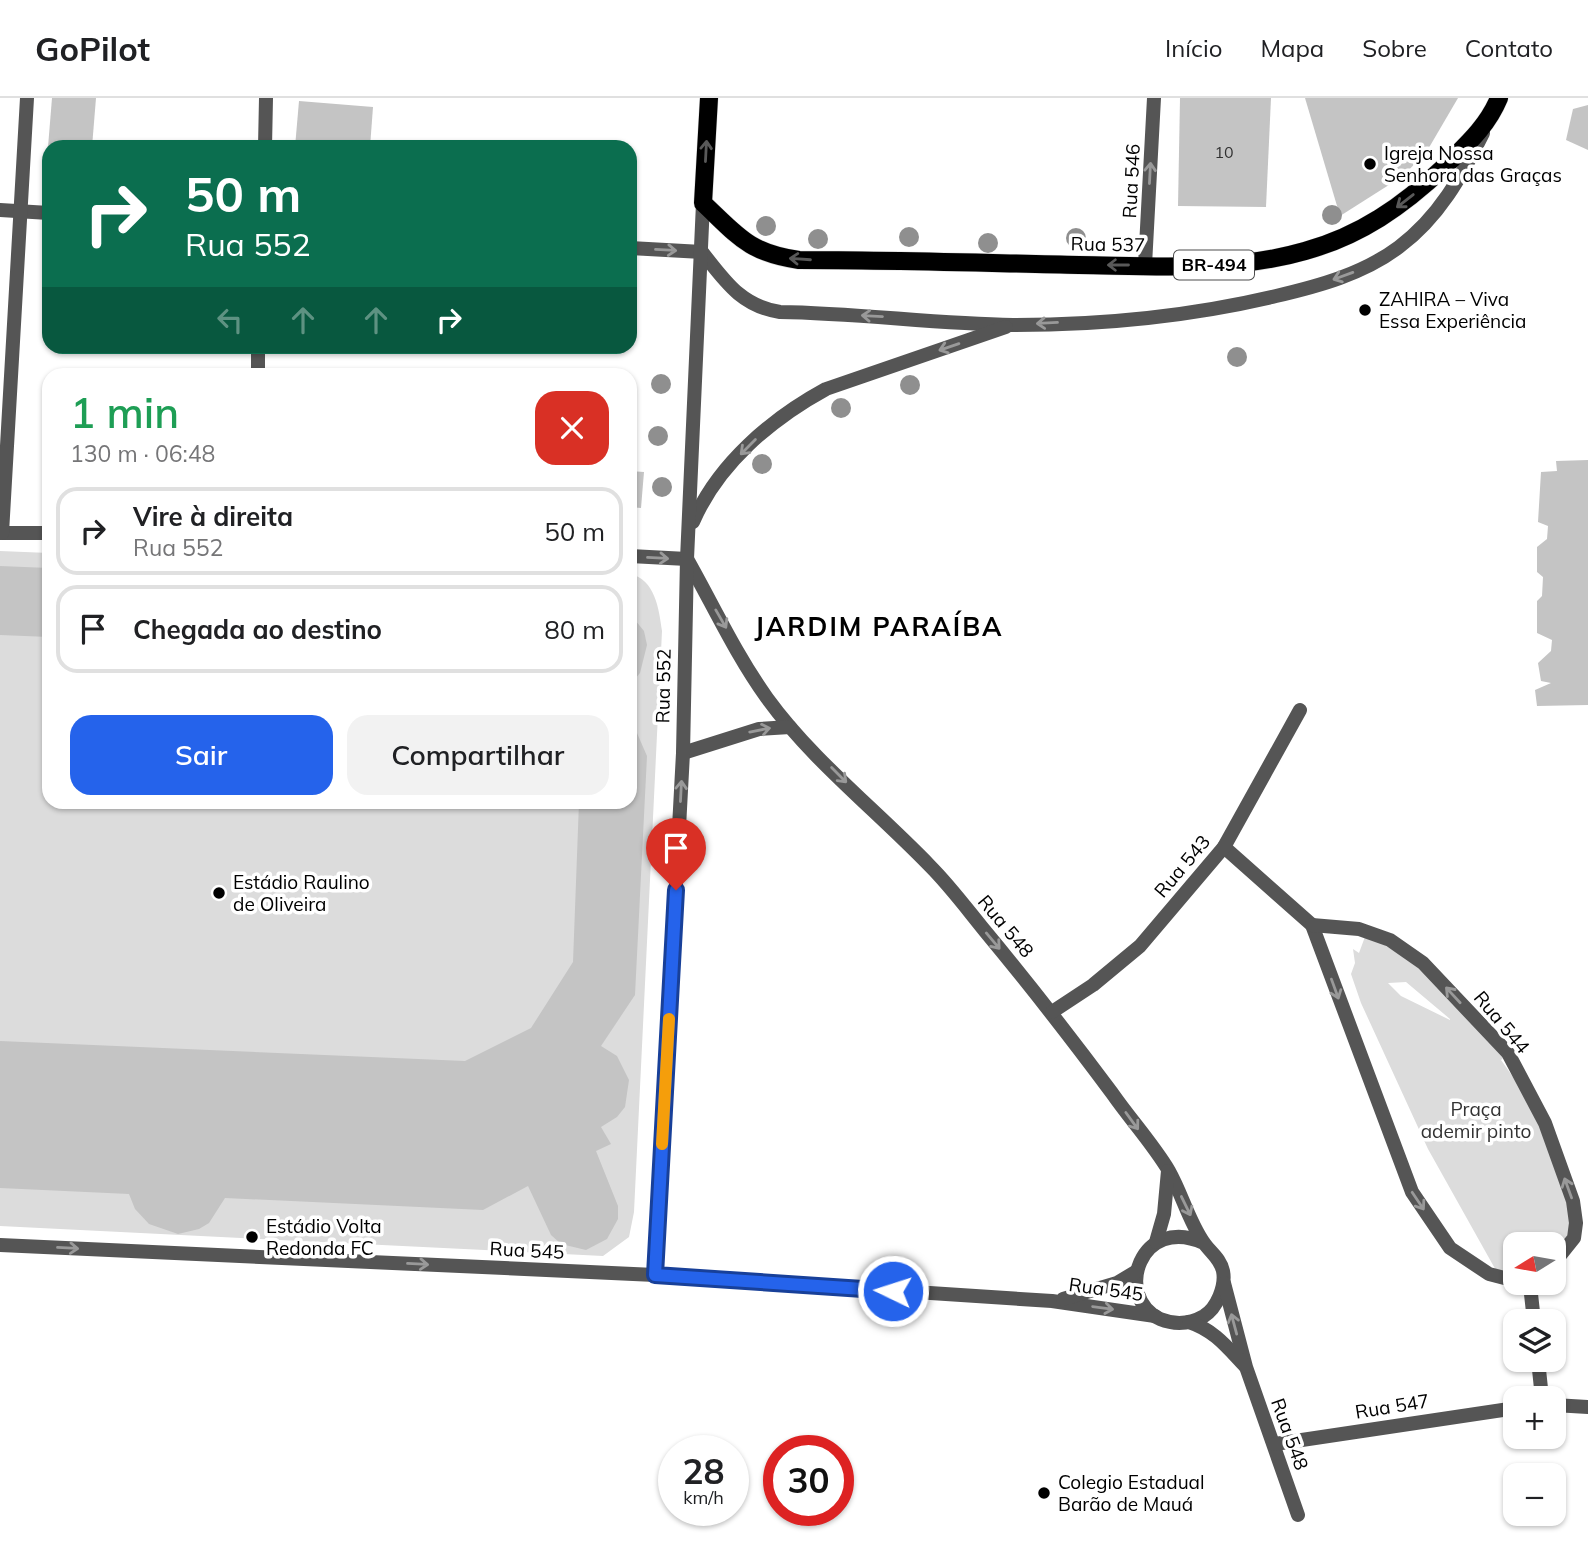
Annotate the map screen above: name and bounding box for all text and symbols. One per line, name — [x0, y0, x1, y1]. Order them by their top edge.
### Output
text: GoPilot — [35, 28, 150, 69]
text: Início — [1165, 33, 1222, 63]
text: Mapa — [1260, 33, 1324, 63]
text: Sobre — [1362, 33, 1427, 63]
text: Contato — [1465, 33, 1553, 63]
one-way arrow — [700, 139, 713, 162]
place label: Igreja Nossa Senhora das Graças — [1384, 141, 1562, 187]
house number: 10 — [1214, 142, 1234, 162]
street label: Rua 546 — [1117, 143, 1145, 219]
marker: Igreja Nossa Senhora das Graças — [1362, 156, 1378, 172]
one-way arrow — [1144, 161, 1157, 184]
text: 50 m — [185, 163, 301, 224]
icon: right — [70, 168, 161, 259]
one-way arrow — [1396, 194, 1414, 209]
text: Rua 552 — [185, 224, 311, 264]
street label: Rua 537 — [1070, 231, 1146, 257]
one-way arrow — [654, 244, 677, 257]
road number: BR-494 — [1174, 250, 1254, 280]
one-way arrow — [789, 252, 811, 265]
one-way arrow — [1107, 258, 1130, 272]
one-way arrow — [1333, 271, 1355, 283]
place label: ZAHIRA – Viva Essa Experiência — [1379, 287, 1527, 333]
icon: left — [211, 301, 249, 339]
icon: ahead — [284, 301, 322, 339]
icon: ahead — [357, 301, 395, 339]
icon: right — [430, 301, 468, 339]
marker: ZAHIRA – Viva Essa Experiência — [1357, 302, 1373, 318]
one-way arrow — [861, 309, 884, 322]
one-way arrow — [1036, 316, 1059, 329]
one-way arrow — [938, 341, 960, 354]
text: 1 min — [70, 386, 179, 439]
button: close — [535, 391, 609, 465]
one-way arrow — [740, 438, 757, 455]
text: 130 m · 06:48 — [70, 439, 215, 468]
text: Vire à direita — [133, 500, 293, 533]
icon: right — [74, 512, 112, 550]
text: 50 m — [544, 515, 605, 548]
text: Rua 552 — [133, 533, 223, 562]
one-way arrow — [647, 551, 670, 564]
one-way arrow — [714, 608, 728, 628]
icon: arrive — [74, 610, 112, 648]
district label: JARDIM PARAÍBA — [754, 610, 1004, 643]
text: Chegada ao destino — [133, 613, 382, 646]
text: 80 m — [544, 613, 605, 646]
street label: Rua 552 — [650, 648, 676, 724]
button: Sair — [70, 715, 333, 795]
button: Compartilhar — [347, 715, 609, 795]
one-way arrow — [748, 723, 771, 737]
one-way arrow — [830, 766, 847, 783]
one-way arrow — [675, 780, 688, 803]
pin — [646, 818, 706, 890]
icon: arrive — [657, 829, 695, 867]
street label: Rua 543 — [1149, 830, 1215, 902]
place label: Estádio Raulino de Oliveira — [233, 870, 370, 916]
marker: Estádio Raulino de Oliveira — [211, 885, 227, 901]
street label: Rua 548 — [973, 890, 1039, 962]
one-way arrow — [985, 932, 1001, 950]
one-way arrow — [1330, 978, 1342, 1000]
street label: Rua 544 — [1469, 986, 1535, 1058]
one-way arrow — [1445, 987, 1462, 1004]
park label: Praça ademir pinto — [1421, 1097, 1531, 1143]
one-way arrow — [1125, 1111, 1140, 1130]
one-way arrow — [1561, 1177, 1573, 1199]
one-way arrow — [1411, 1190, 1425, 1210]
one-way arrow — [1180, 1195, 1194, 1216]
place label: Estádio Volta Redonda FC — [266, 1214, 382, 1260]
marker: Estádio Volta Redonda FC — [244, 1229, 260, 1245]
north arrow — [1503, 1232, 1566, 1295]
map controls — [1503, 1232, 1566, 1526]
street label: Rua 545 — [489, 1236, 565, 1264]
one-way arrow — [56, 1242, 79, 1255]
position arrow — [856, 1254, 930, 1328]
one-way arrow — [406, 1258, 429, 1271]
street label: Rua 545 — [1067, 1272, 1145, 1306]
one-way arrow — [1091, 1302, 1114, 1315]
button: layers — [1503, 1309, 1566, 1372]
one-way arrow — [1227, 1313, 1240, 1335]
button: + — [1503, 1386, 1566, 1449]
street label: Rua 547 — [1353, 1388, 1431, 1424]
street label: Rua 548 — [1266, 1395, 1314, 1473]
speed limit sign: 30 — [763, 1435, 854, 1526]
text: 28 — [682, 1449, 725, 1493]
button: − — [1503, 1463, 1566, 1526]
place label: Colegio Estadual Barão de Mauá — [1058, 1470, 1205, 1516]
marker: Colegio Estadual Barão de Mauá — [1036, 1485, 1052, 1501]
text: km/h — [683, 1486, 724, 1509]

